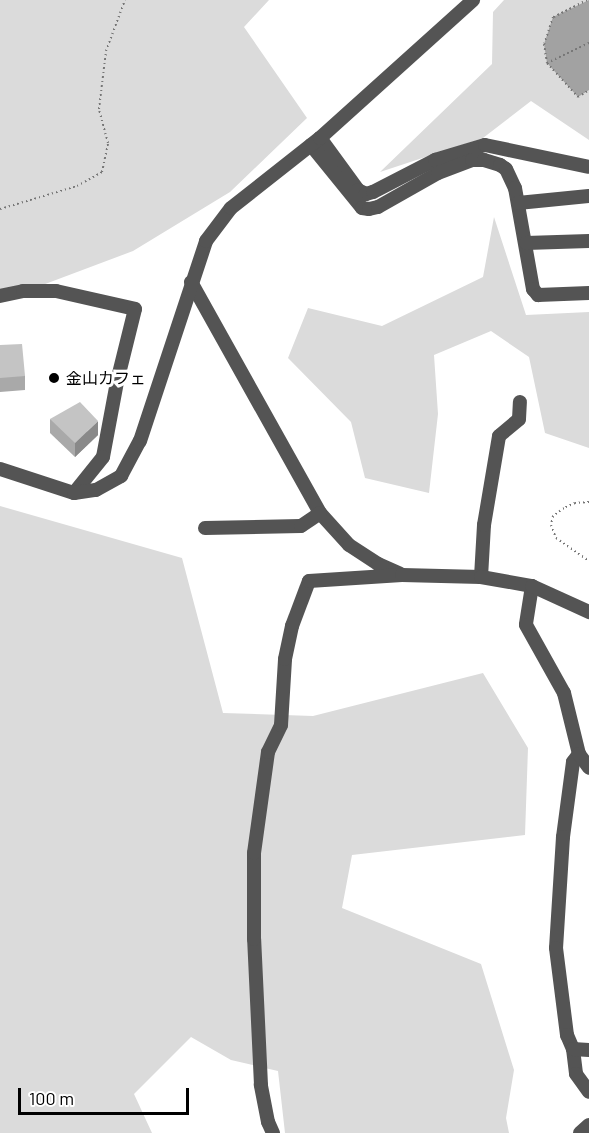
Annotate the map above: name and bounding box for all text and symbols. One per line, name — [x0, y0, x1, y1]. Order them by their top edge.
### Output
place label: 金山カフェ — [66, 368, 146, 388]
marker: 金山カフェ — [47, 371, 61, 385]
scale bar — [21, 1076, 192, 1114]
text: 100 m — [29, 1087, 74, 1109]

